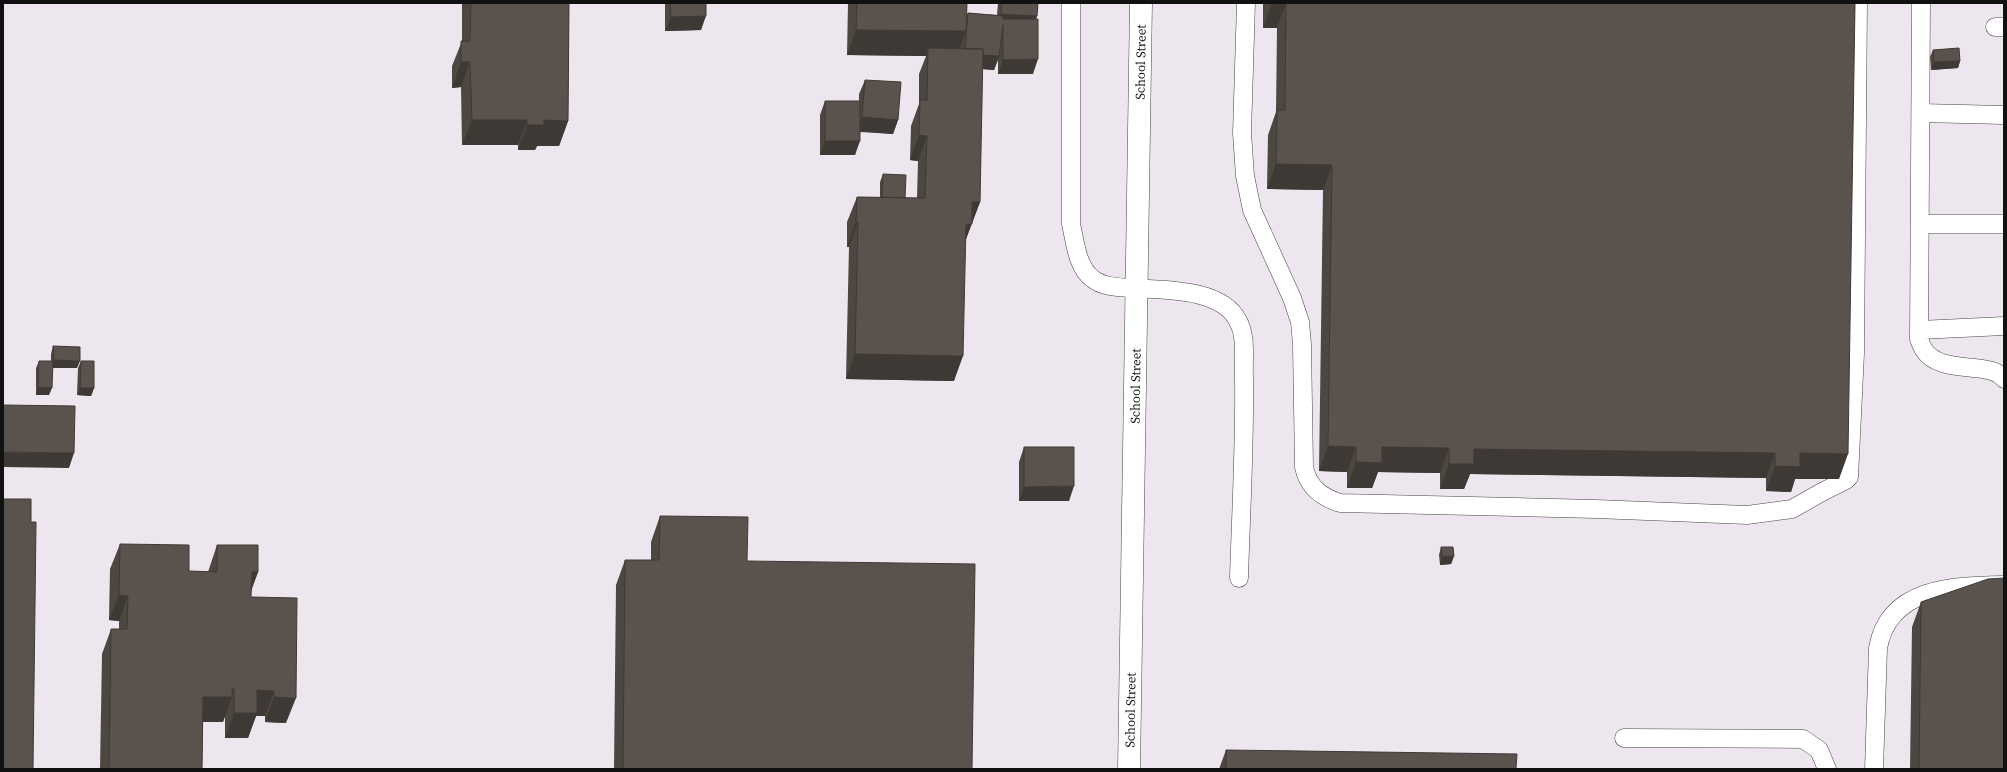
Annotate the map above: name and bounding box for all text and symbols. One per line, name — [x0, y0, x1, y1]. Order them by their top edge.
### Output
street label: School Street — [1131, 23, 1150, 100]
street label: School Street — [1126, 347, 1145, 424]
street label: School Street — [1121, 671, 1140, 748]

